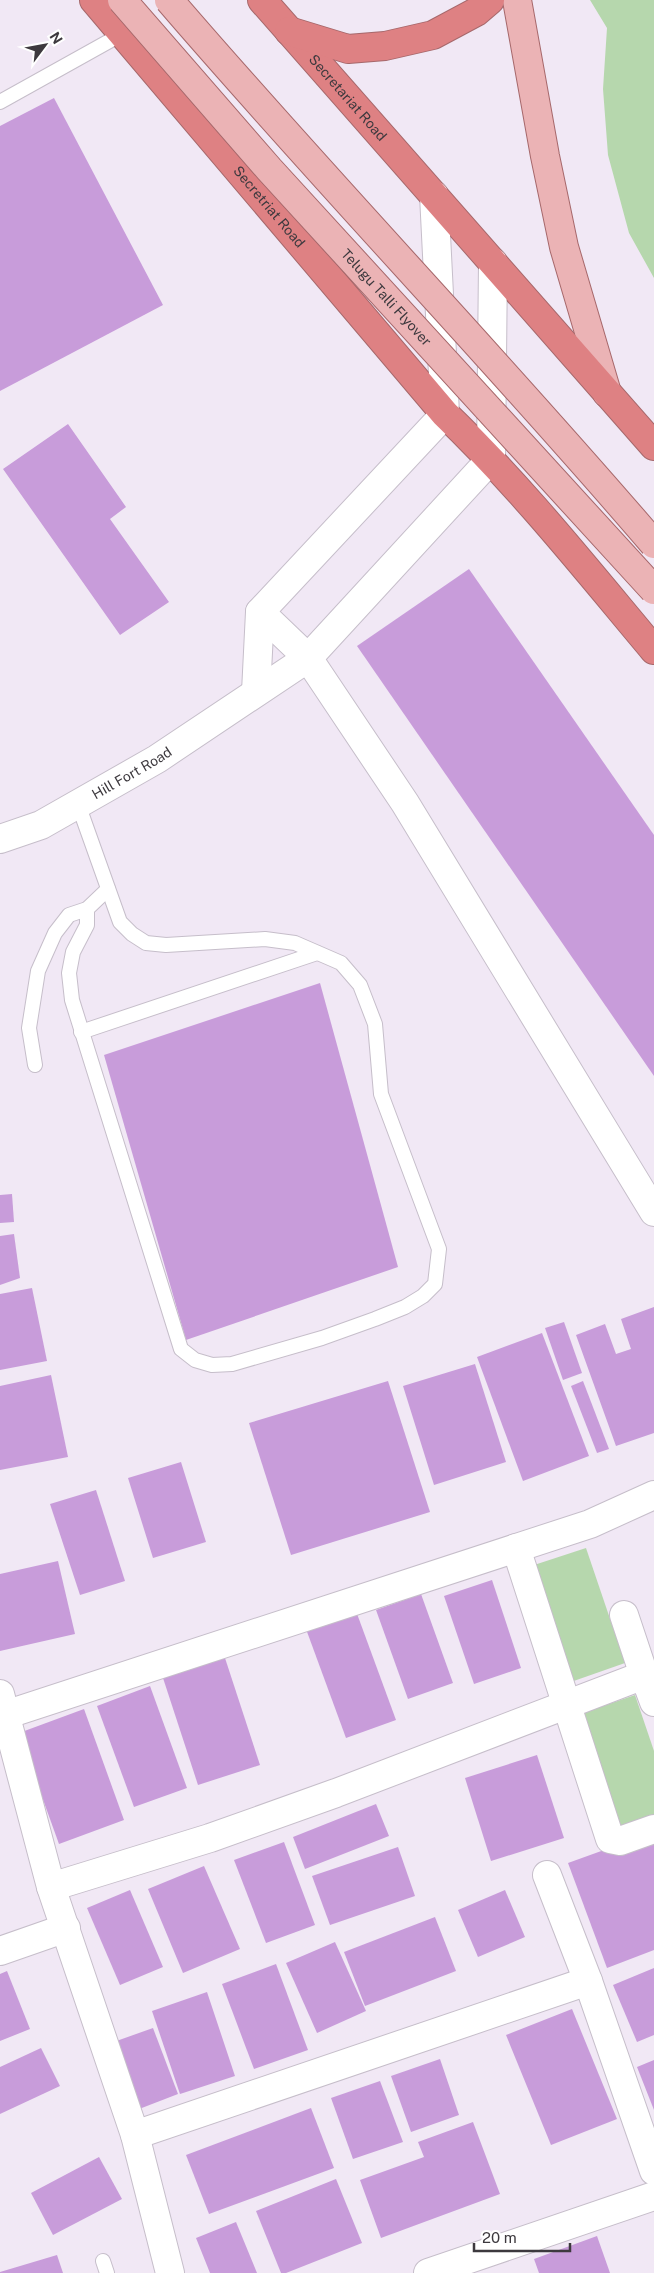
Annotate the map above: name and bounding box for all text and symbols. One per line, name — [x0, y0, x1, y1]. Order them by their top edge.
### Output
north arrow — [20, 20, 70, 70]
text: N — [46, 29, 66, 47]
street label: Secretariat Road — [306, 51, 390, 144]
street label: Secretriat Road — [230, 163, 308, 251]
street label: Telugu Talli Flyover — [338, 246, 435, 349]
street label: Hill Fort Road — [89, 744, 175, 802]
scale bar — [474, 2220, 570, 2252]
text: 20 m — [482, 2229, 517, 2246]

